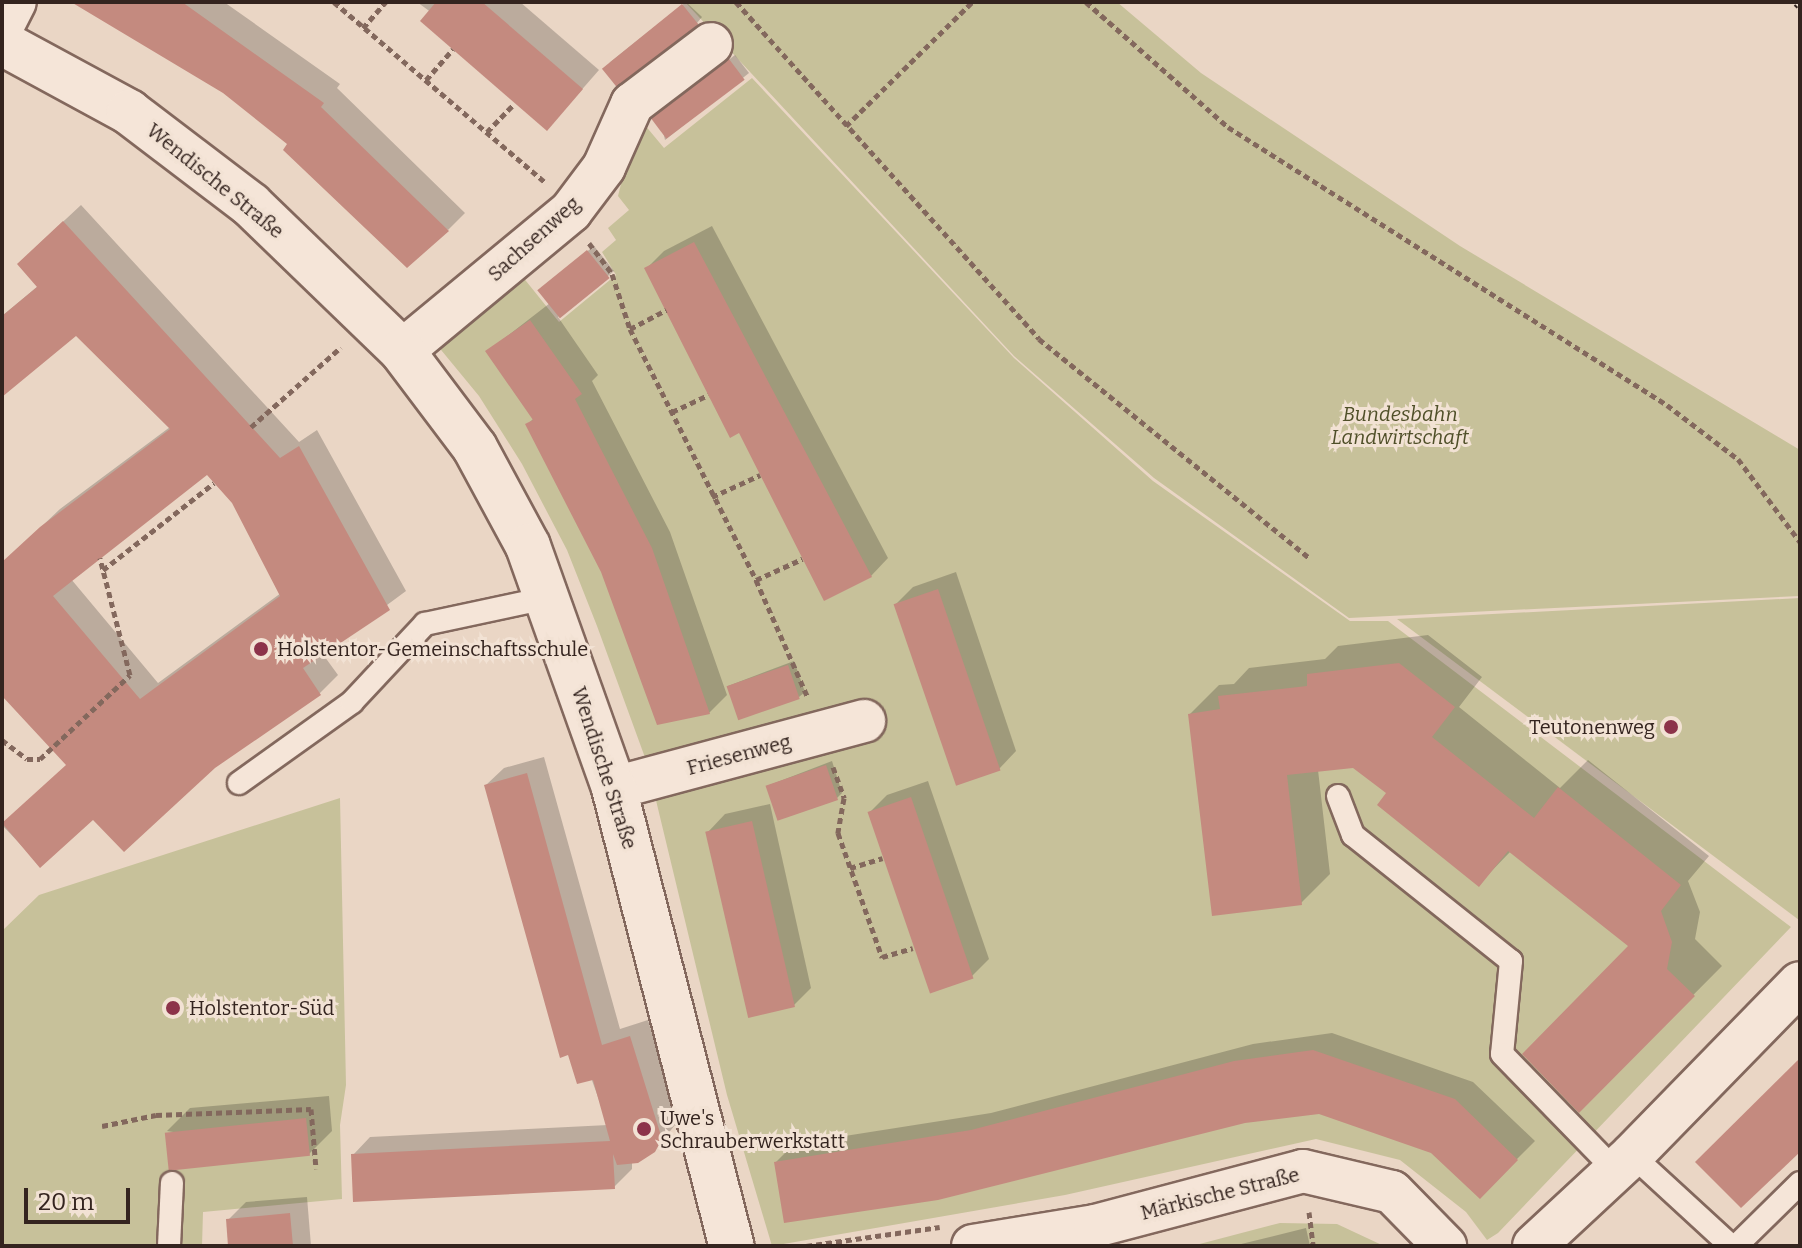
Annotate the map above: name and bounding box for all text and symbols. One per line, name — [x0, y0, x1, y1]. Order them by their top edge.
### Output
street label: Wendische Straße — [142, 118, 288, 244]
street label: Sachsenweg — [483, 192, 585, 286]
park label: Bundesbahn Landwirtschaft — [1331, 403, 1469, 450]
place label: Holstentor-Gemeinschaftsschule — [277, 637, 588, 661]
marker: Holstentor-Gemeinschaftsschule — [252, 640, 270, 658]
street label: Wendische Straße — [566, 684, 642, 852]
place label: Teutonenweg — [1529, 715, 1655, 739]
marker: Teutonenweg — [1662, 718, 1680, 736]
street label: Friesenweg — [684, 730, 794, 780]
place label: Holstentor-Süd — [189, 996, 334, 1020]
marker: Holstentor-Süd — [164, 999, 182, 1017]
place label: Uwe's Schrauberwerkstatt — [660, 1106, 845, 1153]
marker: Uwe's Schrauberwerkstatt — [635, 1120, 653, 1138]
street label: Märkische Straße — [1138, 1163, 1302, 1225]
scale bar — [28, 1172, 134, 1222]
text: 20 m — [38, 1188, 94, 1216]

